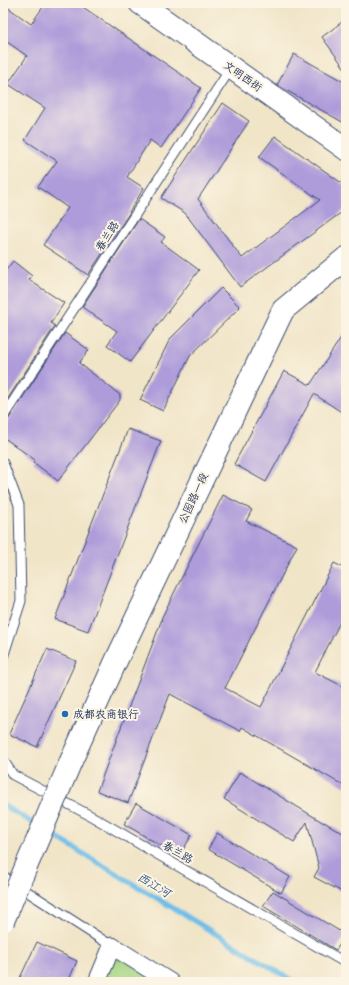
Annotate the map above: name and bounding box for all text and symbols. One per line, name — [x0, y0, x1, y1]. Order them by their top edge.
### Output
street label: 文明西街 — [221, 58, 266, 95]
street label: 春兰路 — [92, 218, 122, 254]
street label: 公园路一段 — [175, 470, 211, 526]
place label: 成都农商银行 — [73, 707, 139, 721]
marker: 成都农商银行 — [60, 709, 70, 719]
street label: 春兰路 — [160, 838, 196, 866]
water label: 西江河 — [135, 869, 175, 901]

